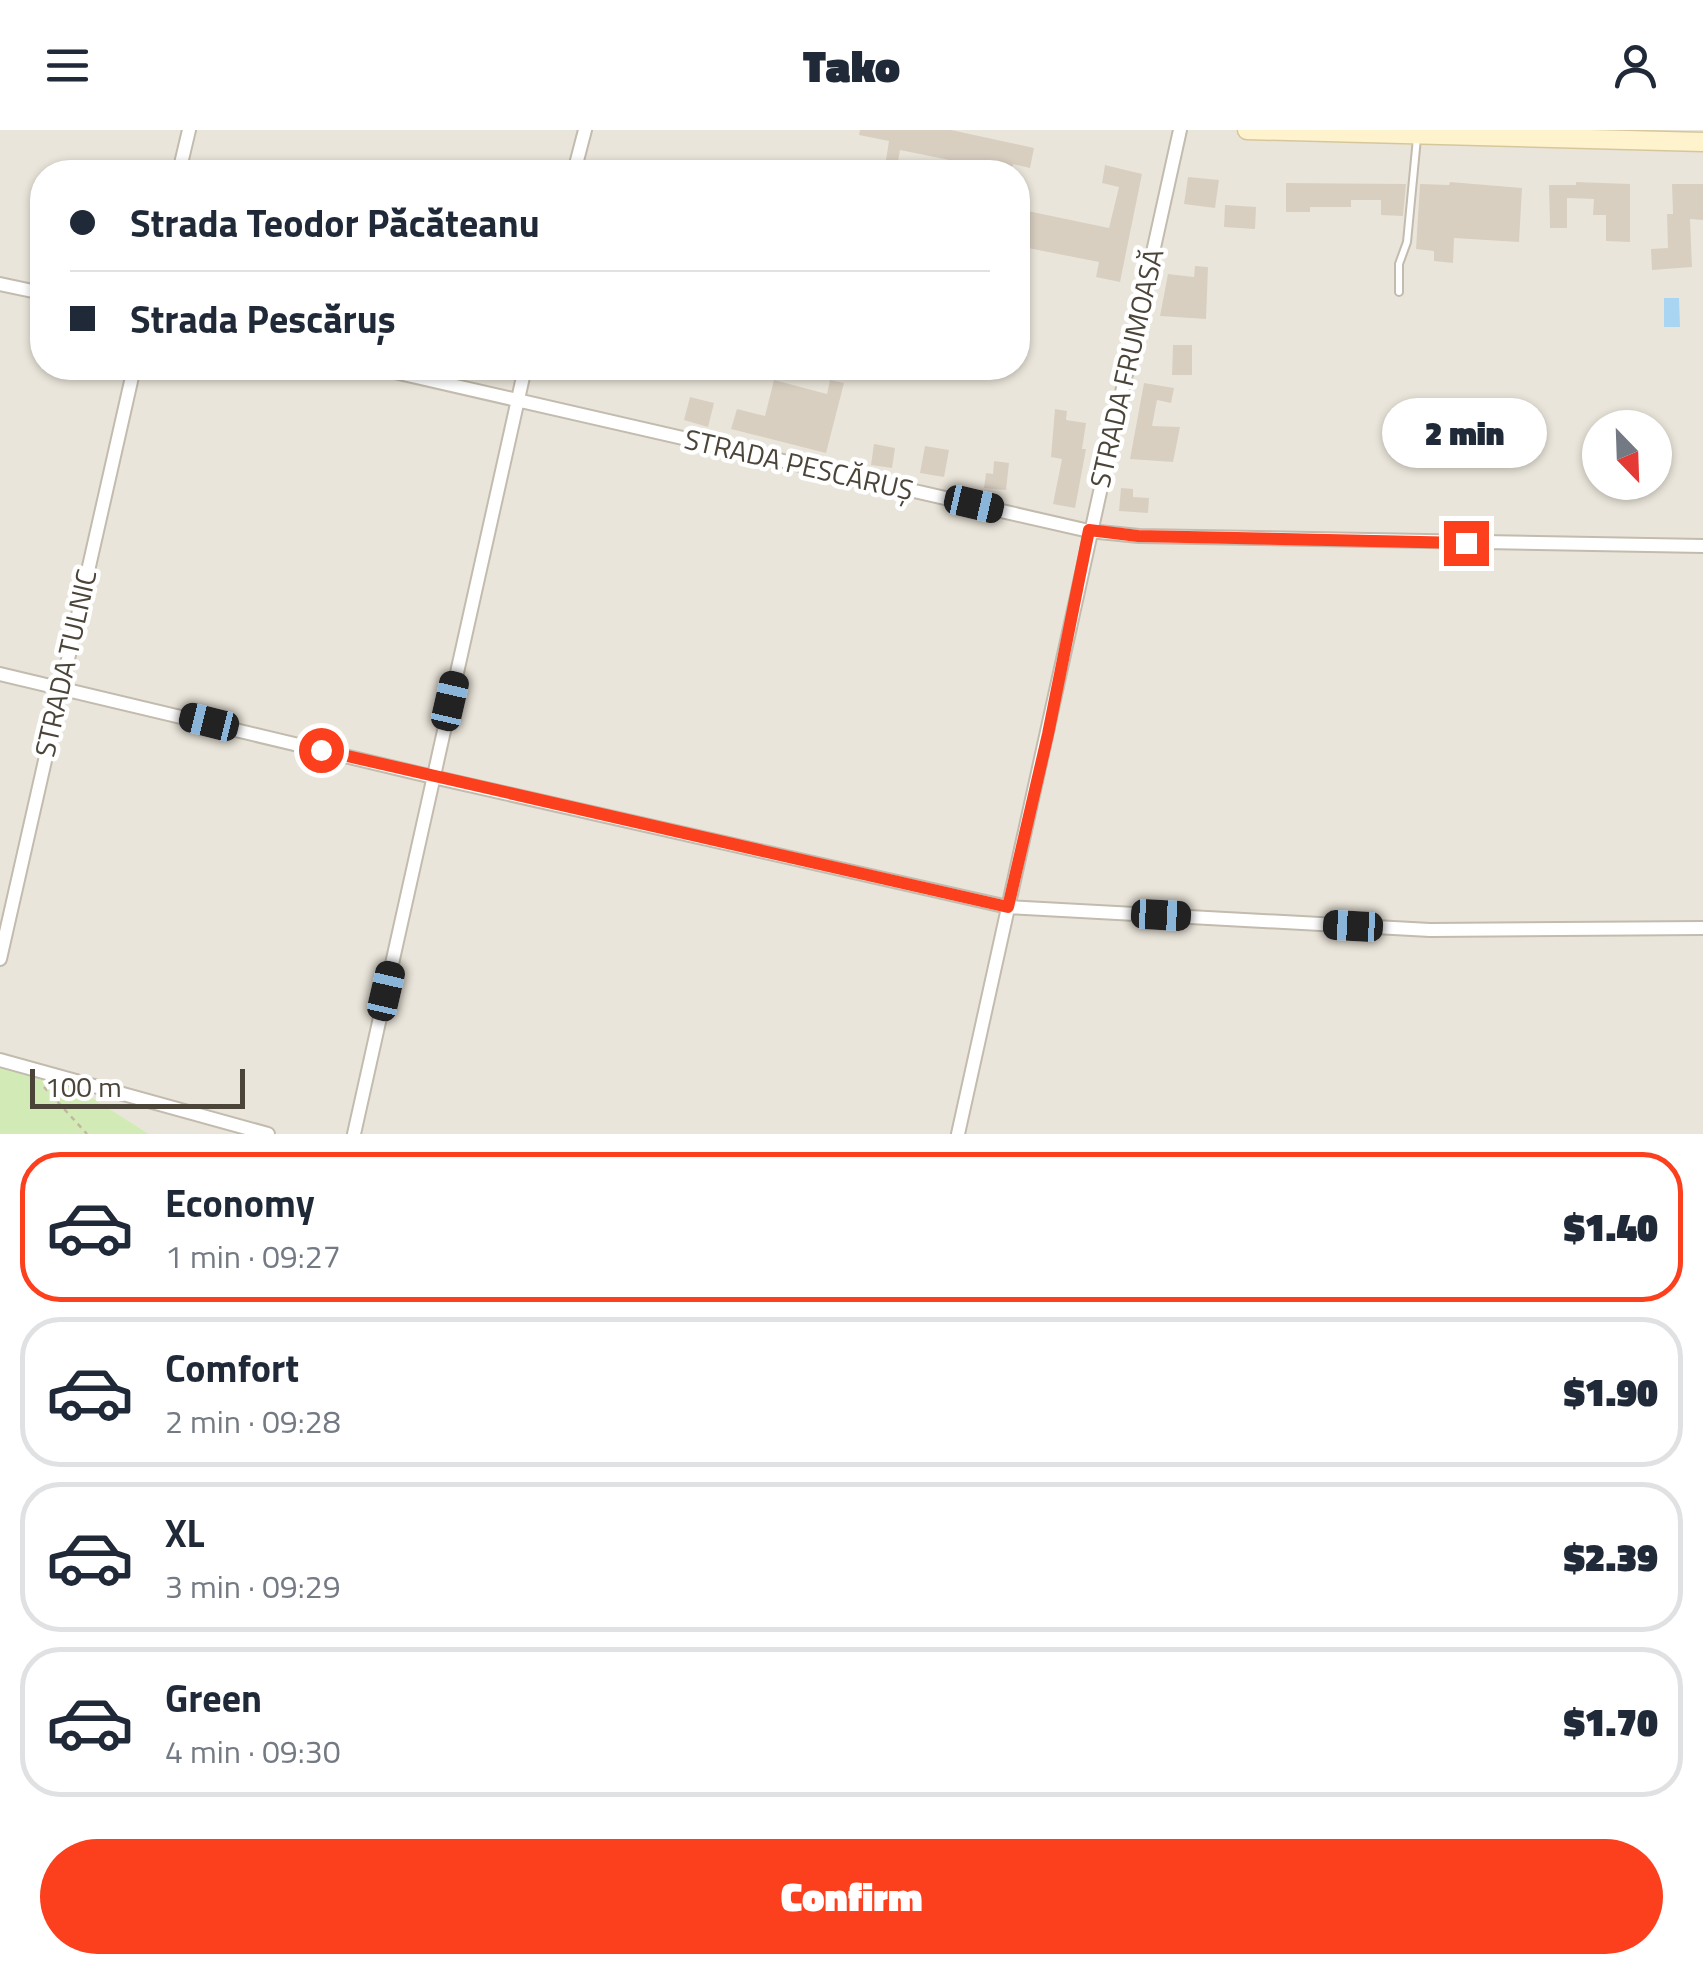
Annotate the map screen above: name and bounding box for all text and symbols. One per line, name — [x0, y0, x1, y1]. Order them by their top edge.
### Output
text: Tako — [803, 31, 900, 99]
icon: menu — [40, 38, 95, 93]
icon: person — [1608, 38, 1663, 93]
text: Strada Teodor Păcăteanu — [130, 194, 540, 252]
street label: STRADA FRUMOASĂ — [1078, 244, 1174, 492]
text: Strada Pescăruș — [130, 290, 396, 348]
callout: 2 min — [1384, 398, 1548, 468]
text: 2 min — [1425, 409, 1504, 457]
north arrow — [1582, 410, 1672, 500]
map controls — [1582, 410, 1672, 500]
street label: STRADA PESCĂRUȘ — [680, 417, 918, 511]
car — [941, 483, 1007, 525]
route end — [1444, 521, 1489, 566]
street label: STRADA TULNIC — [23, 565, 107, 761]
car — [429, 668, 471, 734]
car — [176, 700, 242, 744]
route start — [299, 728, 344, 773]
car — [1130, 898, 1192, 932]
car — [1322, 909, 1384, 943]
car — [365, 958, 407, 1024]
scale bar — [30, 1064, 245, 1108]
text: 100 m — [45, 1065, 122, 1108]
text: Economy — [165, 1174, 315, 1232]
icon: car — [45, 1182, 135, 1272]
text: $1.40 — [1564, 1198, 1658, 1256]
text: 1 min · 09:27 — [165, 1232, 341, 1280]
text: Comfort — [165, 1339, 299, 1397]
icon: car — [45, 1347, 135, 1437]
text: $1.90 — [1564, 1363, 1658, 1421]
text: 2 min · 09:28 — [165, 1397, 341, 1445]
text: XL — [165, 1504, 205, 1562]
icon: car — [45, 1512, 135, 1602]
text: $2.39 — [1564, 1528, 1658, 1586]
text: 3 min · 09:29 — [165, 1562, 341, 1610]
text: Green — [165, 1669, 262, 1727]
icon: car — [45, 1677, 135, 1767]
text: $1.70 — [1564, 1693, 1658, 1751]
text: 4 min · 09:30 — [165, 1727, 341, 1775]
button: Confirm — [40, 1839, 1663, 1954]

